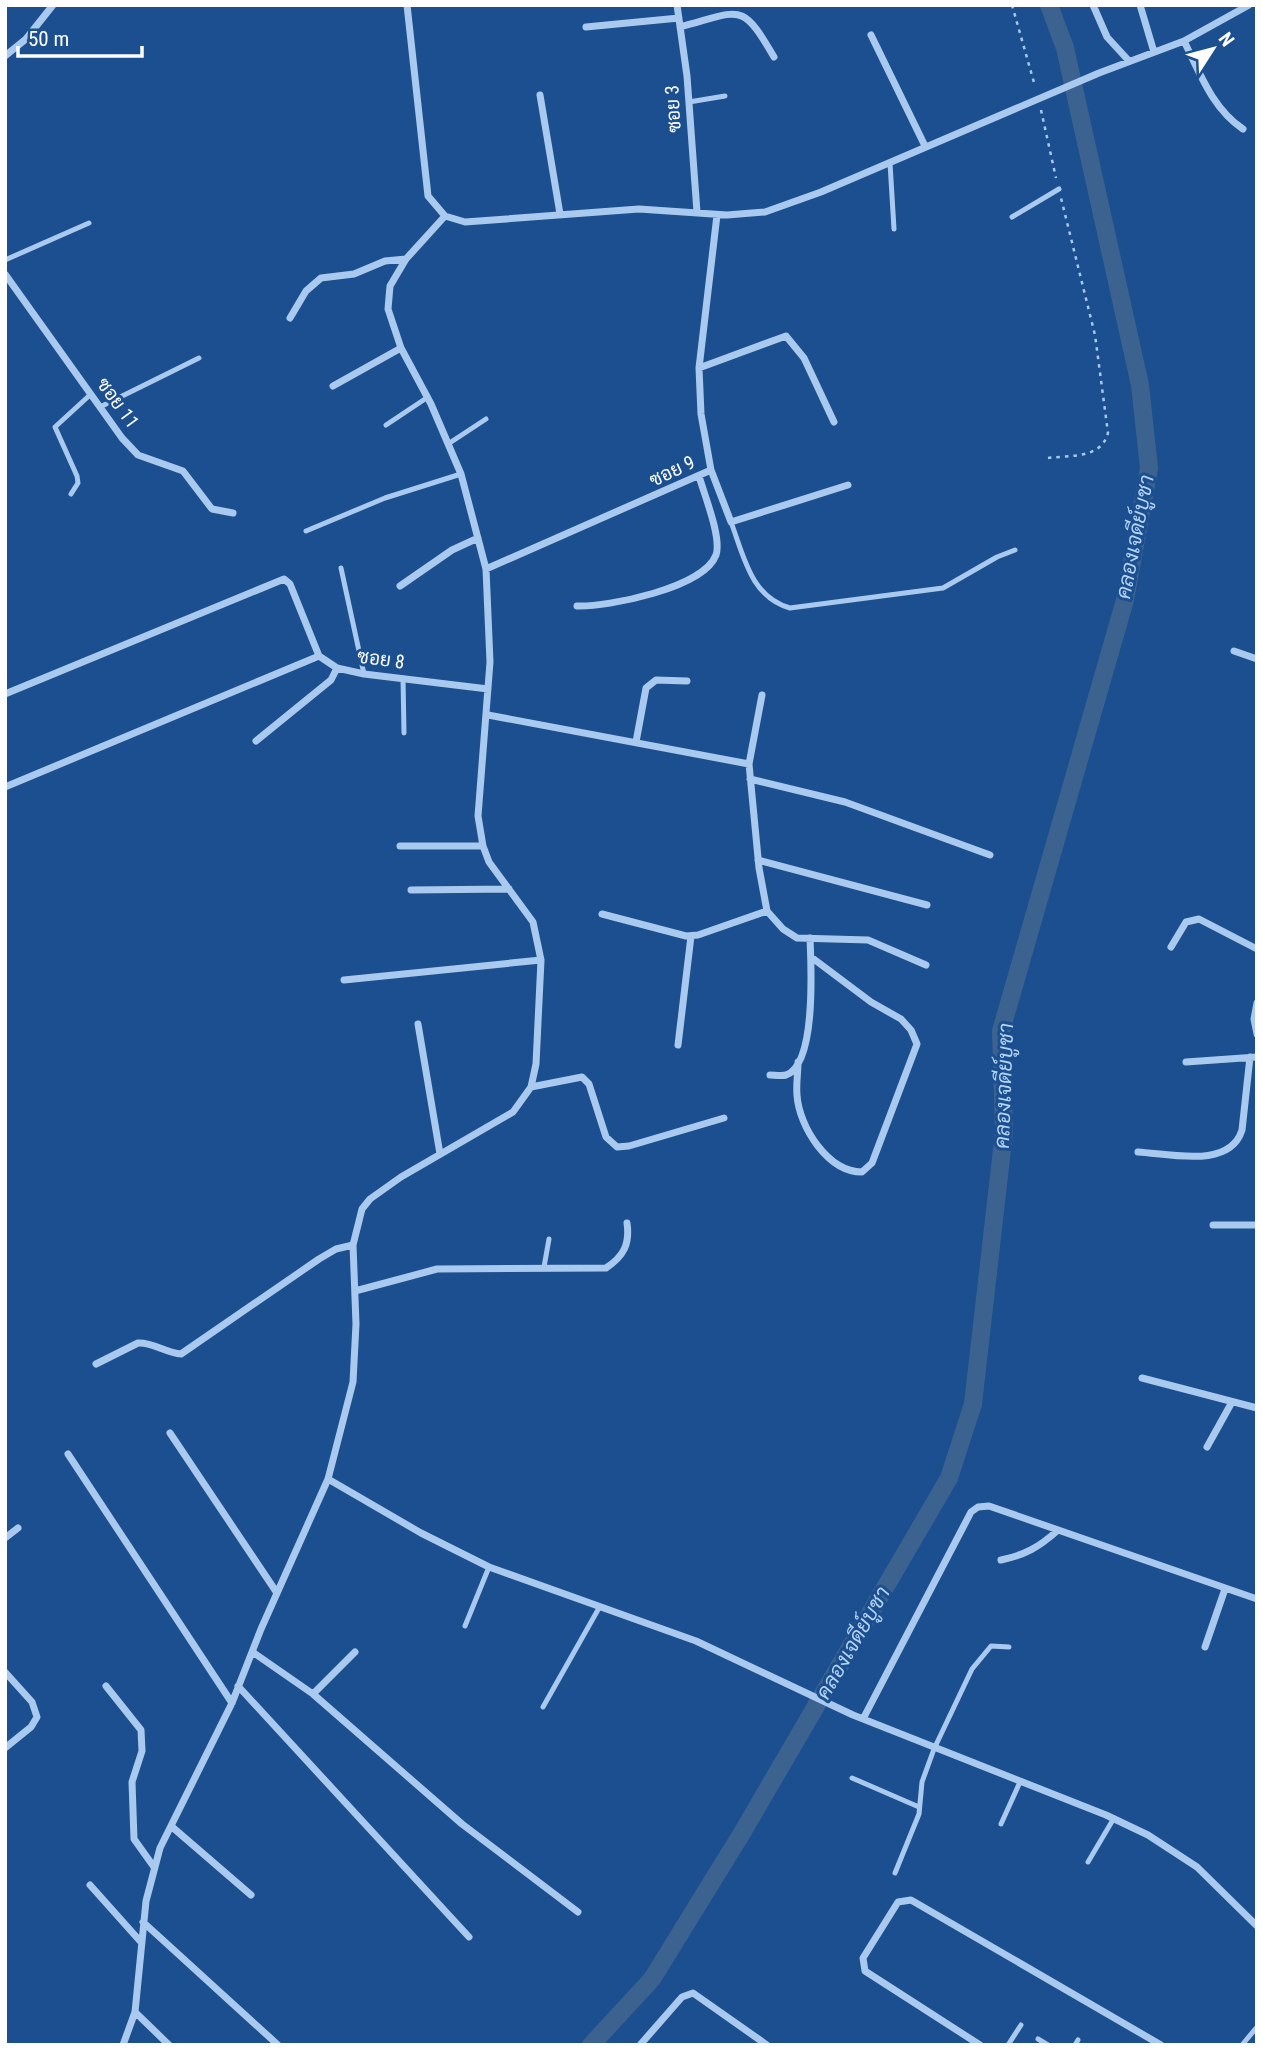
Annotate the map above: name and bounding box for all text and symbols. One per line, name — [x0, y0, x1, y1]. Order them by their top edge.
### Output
scale bar — [18, 14, 142, 58]
north arrow — [1178, 14, 1248, 84]
text: 50 m — [28, 27, 69, 51]
text: N — [1214, 28, 1239, 51]
street label: ซอย 3 — [660, 85, 686, 133]
street label: ซอย 11 — [92, 373, 144, 433]
street label: ซอย 9 — [646, 451, 698, 491]
water label: คลองเจดีย์บูชา — [1109, 473, 1162, 602]
street label: ซอย 8 — [356, 644, 406, 674]
water label: คลองเจดีย์บูชา — [988, 1023, 1021, 1149]
water label: คลองเจดีย์บูชา — [809, 1582, 897, 1705]

